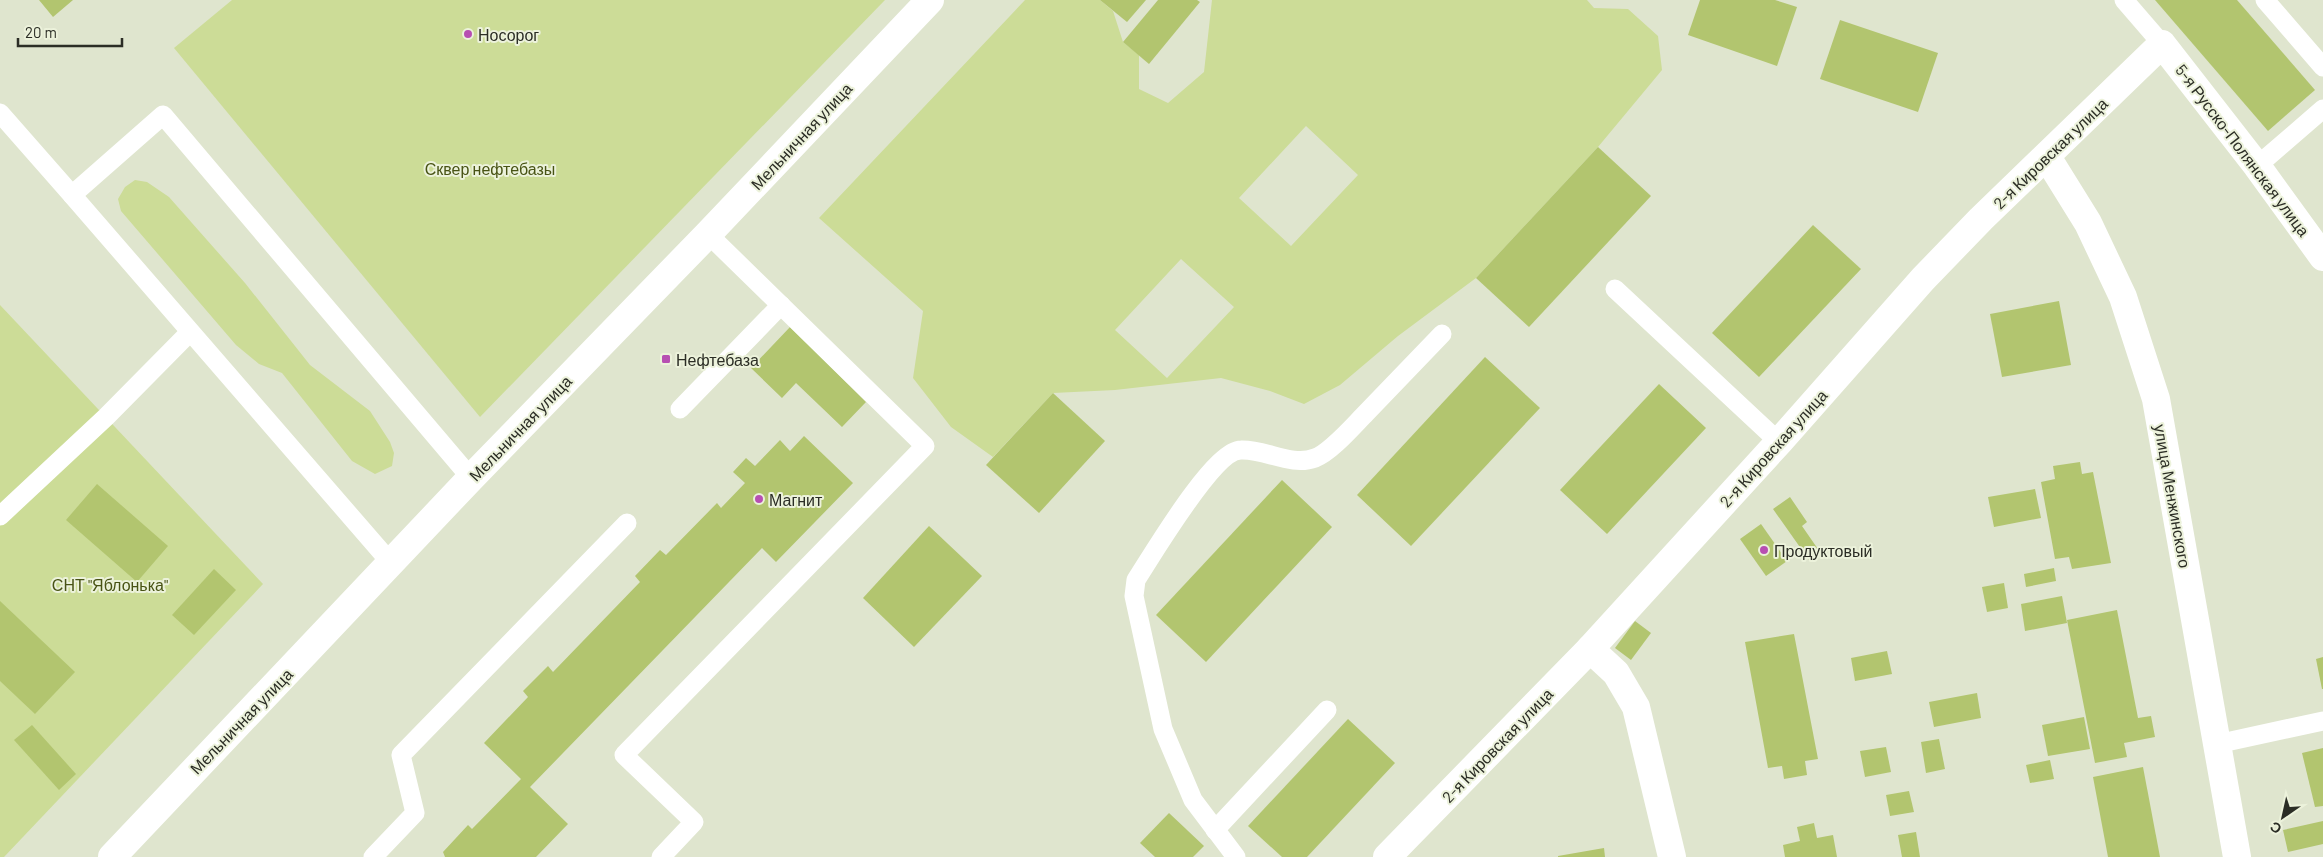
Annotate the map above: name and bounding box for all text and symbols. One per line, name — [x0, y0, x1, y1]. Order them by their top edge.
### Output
scale bar — [18, 15, 121, 47]
text: 20 m — [25, 23, 57, 41]
place label: Носорог — [478, 25, 539, 44]
marker: Носорог — [462, 28, 474, 40]
street label: 5-я Русско-Полянская улица — [2172, 60, 2314, 240]
street label: Мельничная улица — [747, 79, 855, 193]
street label: 2-я Кировская улица — [1989, 94, 2111, 212]
park label: Сквер нефтебазы — [425, 159, 555, 178]
place label: Нефтебаза — [676, 350, 759, 369]
marker: Нефтебаза — [660, 353, 672, 365]
street label: Мельничная улица — [465, 371, 575, 485]
street label: 2-я Кировская улица — [1715, 385, 1831, 511]
street label: улица Менжинского — [2151, 423, 2195, 569]
place label: Магнит — [769, 490, 823, 509]
marker: Магнит — [753, 493, 765, 505]
place label: Продуктовый — [1774, 541, 1872, 560]
marker: Продуктовый — [1758, 544, 1770, 556]
park label: СНТ "Яблонька" — [52, 575, 168, 594]
street label: Мельничная улица — [186, 664, 296, 778]
street label: 2-я Кировская улица — [1438, 684, 1556, 806]
north arrow — [2258, 792, 2308, 842]
text: С — [2267, 818, 2284, 838]

